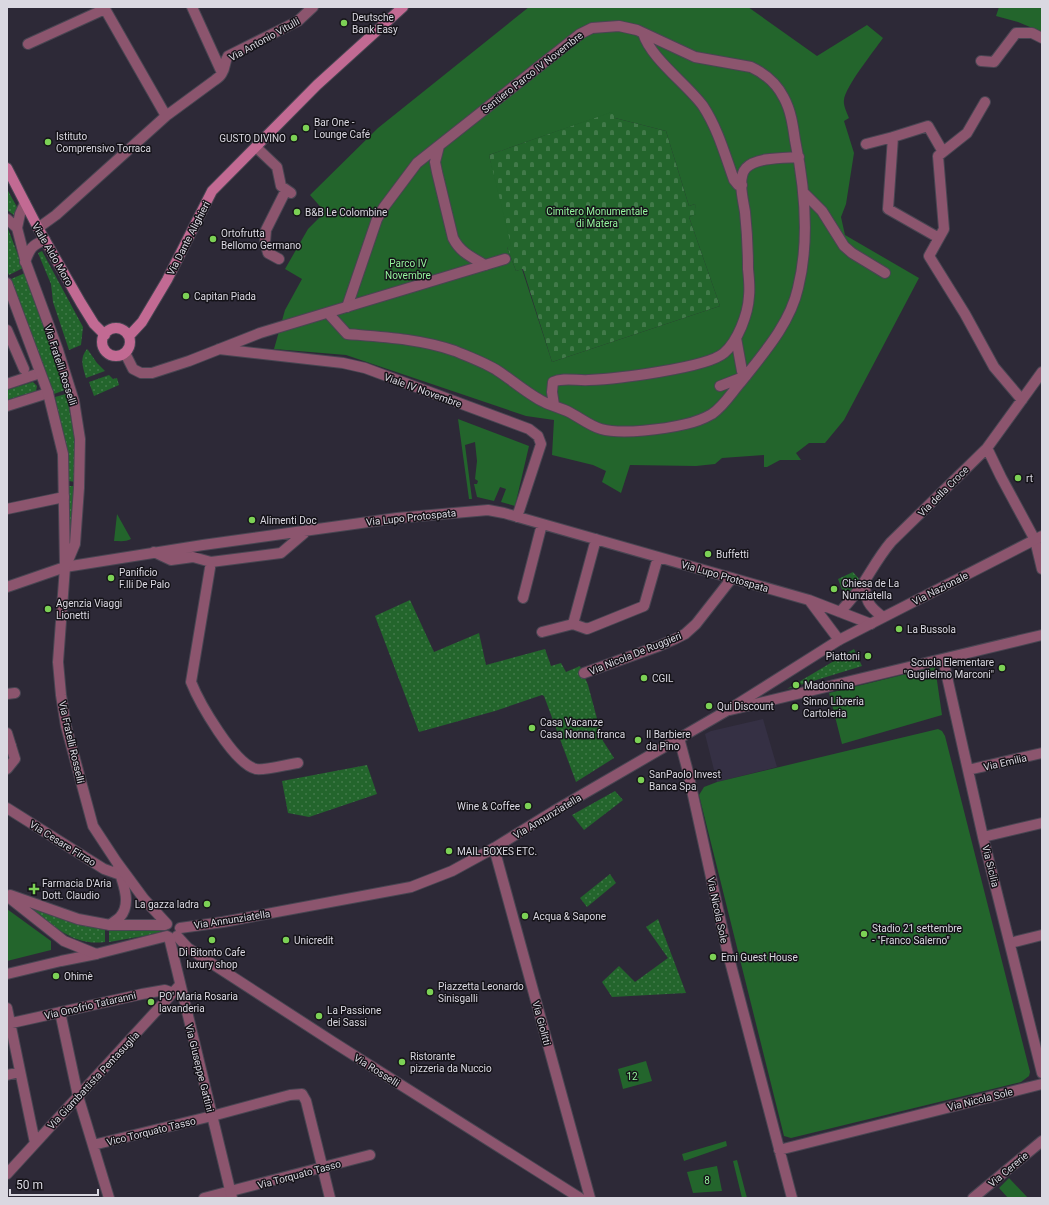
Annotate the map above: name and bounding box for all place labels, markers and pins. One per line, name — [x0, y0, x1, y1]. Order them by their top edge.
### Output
place label: Deutsche Bank Easy — [352, 12, 398, 35]
marker: Deutsche Bank Easy — [339, 18, 349, 28]
place label: Bar One - Lounge Café — [314, 117, 370, 140]
marker: Bar One - Lounge Café — [301, 123, 311, 133]
place label: Istituto Comprensivo Torraca — [56, 131, 151, 154]
place label: GUSTO DIVINO — [219, 133, 286, 144]
marker: GUSTO DIVINO — [289, 133, 299, 143]
marker: Istituto Comprensivo Torraca — [43, 137, 53, 147]
marker: B&B Le Colombine — [292, 207, 302, 217]
place label: B&B Le Colombine — [305, 207, 387, 218]
place label: Ortofrutta Bellomo Germano — [221, 228, 301, 251]
marker: Ortofrutta Bellomo Germano — [208, 234, 218, 244]
marker: Capitan Piada — [181, 291, 191, 301]
place label: Capitan Piada — [194, 291, 256, 302]
marker: rt — [1013, 473, 1023, 483]
place label: rt — [1026, 473, 1033, 484]
marker: Alimenti Doc — [247, 515, 257, 525]
place label: Alimenti Doc — [260, 515, 317, 526]
marker: Buffetti — [703, 549, 713, 559]
place label: Buffetti — [716, 549, 749, 560]
place label: Panificio F.lli De Palo — [119, 567, 170, 590]
marker: Panificio F.lli De Palo — [106, 573, 116, 583]
place label: Chiesa de La Nunziatella — [842, 578, 899, 601]
marker: Chiesa de La Nunziatella — [829, 584, 839, 594]
place label: Agenzia Viaggi Lionetti — [56, 598, 122, 621]
marker: Agenzia Viaggi Lionetti — [43, 604, 53, 614]
marker: La Bussola — [894, 624, 904, 634]
place label: La Bussola — [907, 624, 956, 635]
place label: Piattoni — [826, 651, 860, 662]
marker: Piattoni — [863, 651, 873, 661]
place label: Scuola Elementare "Guglielmo Marconi" — [904, 657, 994, 680]
marker: Scuola Elementare "Guglielmo Marconi" — [997, 663, 1007, 673]
marker: CGIL — [639, 673, 649, 683]
place label: CGIL — [652, 673, 674, 684]
marker: Madonnina — [791, 680, 801, 690]
place label: Madonnina — [804, 680, 854, 691]
place label: Sinno Libreria Cartoleria — [803, 696, 864, 719]
marker: Qui Discount — [704, 701, 714, 711]
place label: Qui Discount — [717, 701, 774, 712]
marker: Sinno Libreria Cartoleria — [790, 702, 800, 712]
place label: Casa Vacanze Casa Nonna franca — [540, 717, 625, 740]
marker: Casa Vacanze Casa Nonna franca — [527, 723, 537, 733]
place label: Il Barbiere da Pino — [646, 729, 691, 752]
marker: Il Barbiere da Pino — [633, 735, 643, 745]
place label: SanPaolo Invest Banca Spa — [649, 769, 721, 792]
marker: SanPaolo Invest Banca Spa — [636, 775, 646, 785]
place label: Wine & Coffee — [457, 801, 520, 812]
marker: Wine & Coffee — [523, 801, 533, 811]
marker: MAIL BOXES ETC. — [444, 846, 454, 856]
place label: MAIL BOXES ETC. — [457, 846, 537, 857]
place label: Farmacia D'Aria Dott. Claudio — [42, 878, 112, 901]
marker: Farmacia D'Aria Dott. Claudio — [29, 884, 39, 894]
place label: La gazza ladra — [135, 899, 199, 910]
marker: La gazza ladra — [202, 899, 212, 909]
marker: Acqua & Sapone — [520, 911, 530, 921]
place label: Acqua & Sapone — [533, 911, 606, 922]
place label: Stadio 21 settembre - "Franco Salerno" — [872, 923, 962, 946]
marker: Stadio 21 settembre - "Franco Salerno" — [859, 929, 869, 939]
marker: Di Bitonto Cafe luxury shop — [207, 935, 217, 945]
marker: Unicredit — [281, 935, 291, 945]
place label: Unicredit — [294, 935, 334, 946]
place label: Di Bitonto Cafe luxury shop — [179, 947, 245, 970]
marker: Emi Guest House — [708, 952, 718, 962]
place label: Emi Guest House — [721, 952, 798, 963]
marker: Ohimè — [51, 971, 61, 981]
place label: Ohimè — [64, 971, 93, 982]
place label: Piazzetta Leonardo Sinisgalli — [438, 981, 524, 1004]
marker: Piazzetta Leonardo Sinisgalli — [425, 987, 435, 997]
place label: PO' Maria Rosaria lavanderia — [159, 991, 238, 1014]
marker: PO' Maria Rosaria lavanderia — [146, 997, 156, 1007]
place label: La Passione dei Sassi — [327, 1005, 381, 1028]
marker: La Passione dei Sassi — [314, 1011, 324, 1021]
place label: Ristorante pizzeria da Nuccio — [410, 1051, 492, 1074]
marker: Ristorante pizzeria da Nuccio — [397, 1057, 407, 1067]

